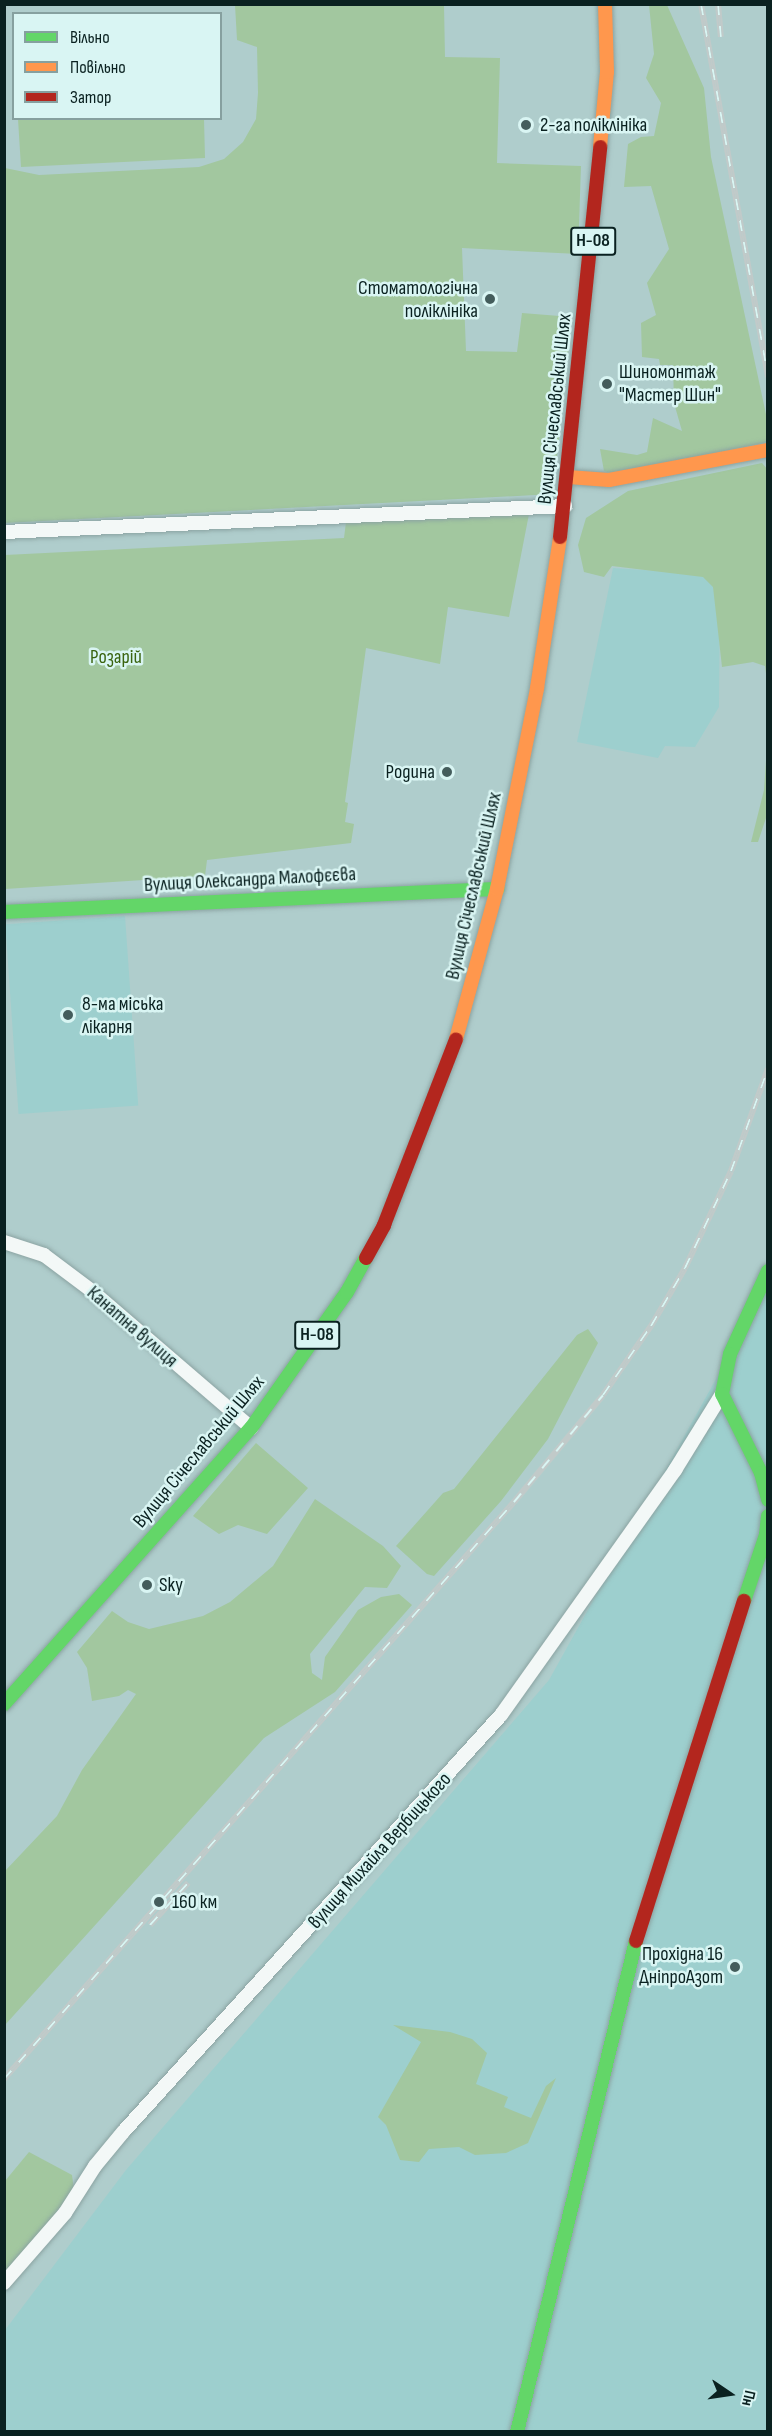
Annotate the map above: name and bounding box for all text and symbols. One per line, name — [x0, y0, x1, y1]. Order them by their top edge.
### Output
legend — [12, 12, 222, 120]
text: Вільно — [70, 27, 110, 48]
text: Повільно — [70, 57, 126, 78]
text: Затор — [70, 87, 111, 108]
place label: 2-га поліклініка — [540, 113, 647, 137]
marker: 2-га поліклініка — [517, 116, 535, 134]
road number: Н-08 — [569, 226, 617, 256]
place label: Стоматологічна поліклініка — [358, 276, 478, 323]
marker: Стоматологічна поліклініка — [483, 292, 497, 306]
street label: Вулиця Січеславський Шлях — [533, 313, 577, 505]
place label: Шиномонтаж "Мастер Шин" — [619, 360, 721, 407]
marker: Шиномонтаж "Мастер Шин" — [600, 377, 614, 391]
park label: Розарій — [90, 645, 142, 669]
place label: Родина — [386, 760, 435, 784]
marker: Родина — [440, 765, 454, 779]
street label: Вулиця Січеславський Шлях — [441, 790, 507, 982]
street label: Вулиця Олександра Малофєєва — [143, 862, 357, 898]
place label: 8-ма міська лікарня — [82, 992, 163, 1039]
marker: 8-ма міська лікарня — [59, 1006, 77, 1024]
street label: Канатна вулиця — [82, 1281, 182, 1373]
road number: Н-08 — [293, 1320, 341, 1350]
street label: Вулиця Січеславський Шлях — [128, 1371, 270, 1533]
place label: Sky — [159, 1573, 183, 1597]
marker: Sky — [140, 1578, 154, 1592]
street label: вулиця Михайла Вербицького — [303, 1768, 457, 1934]
place label: 160 км — [172, 1890, 217, 1914]
marker: 160 км — [150, 1893, 168, 1911]
place label: Прохідна 16 ДніпроАзот — [639, 1943, 723, 1990]
marker: Прохідна 16 ДніпроАзот — [728, 1960, 742, 1974]
north arrow — [700, 2364, 760, 2424]
text: Пн — [737, 2388, 759, 2408]

